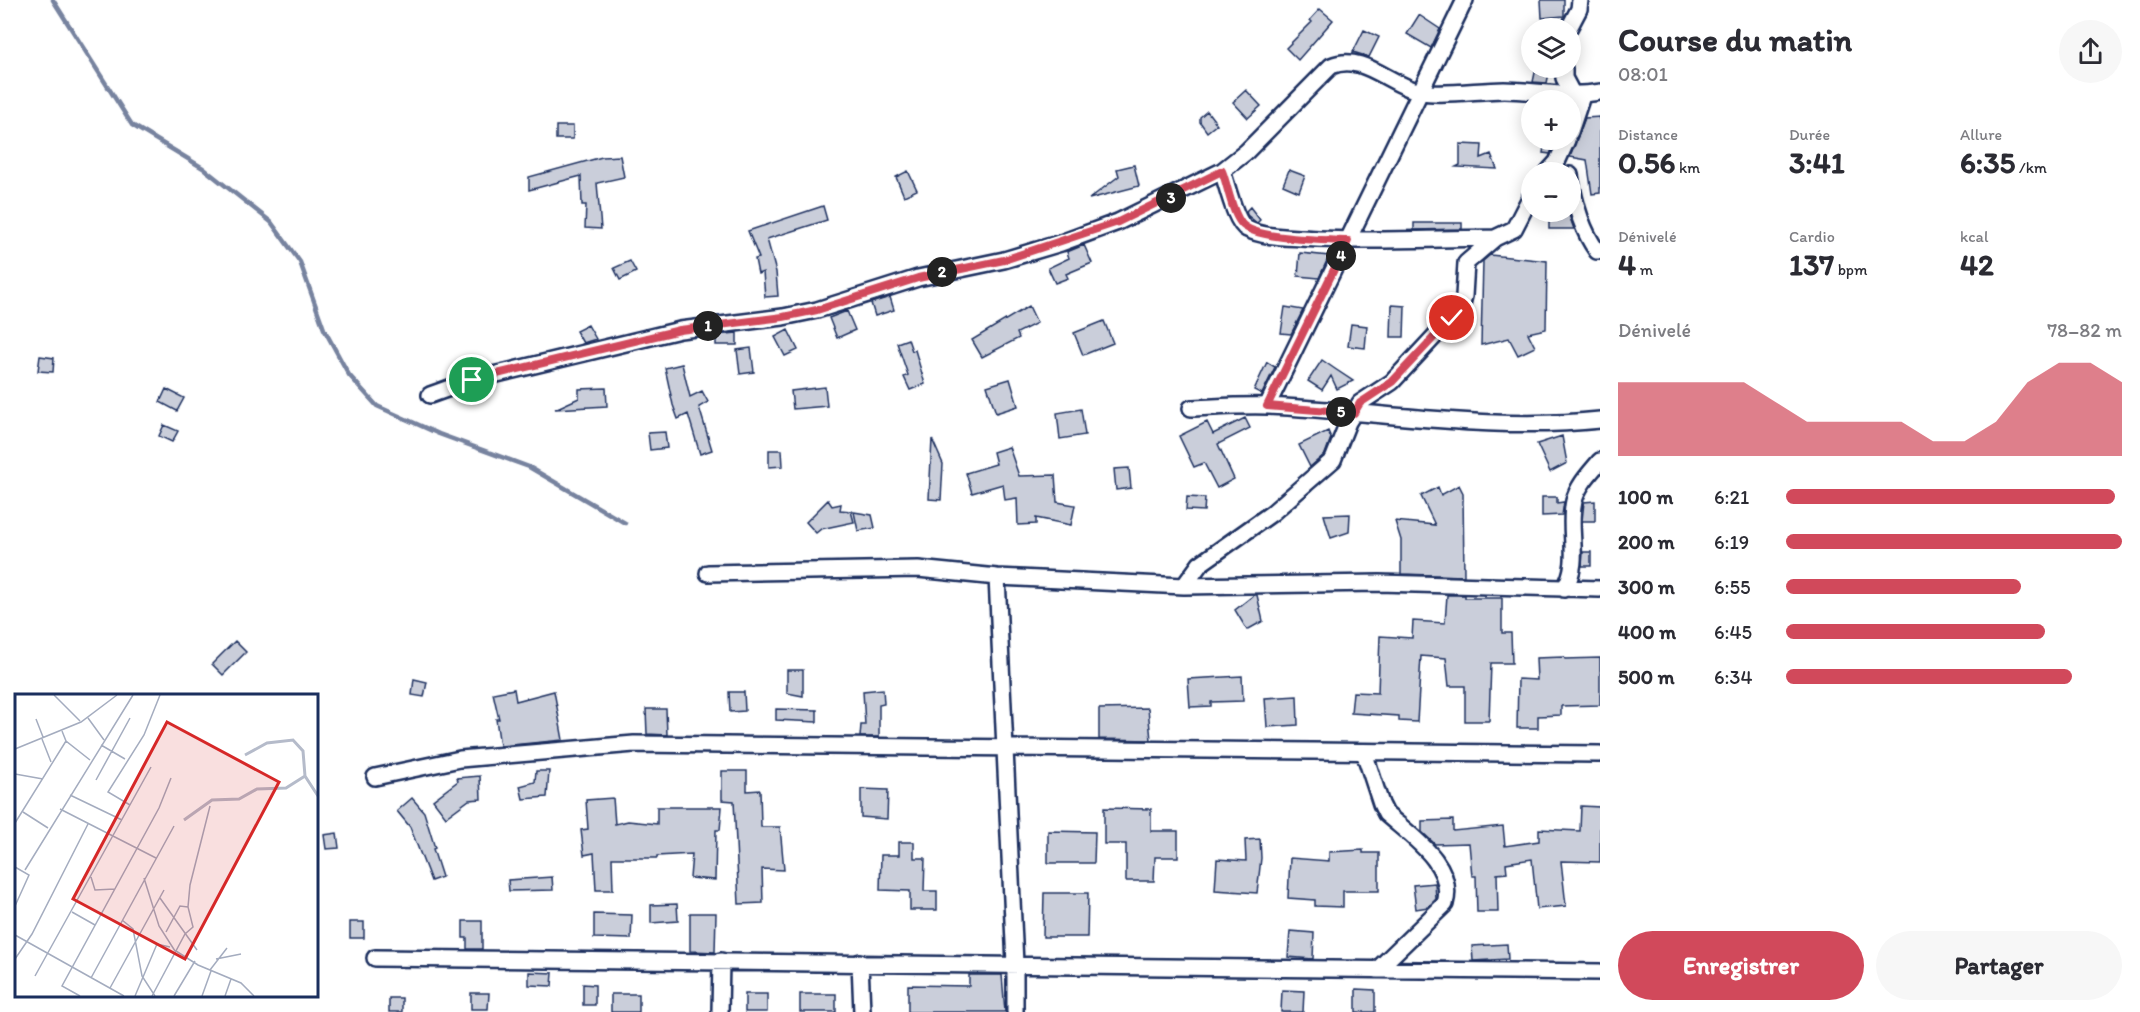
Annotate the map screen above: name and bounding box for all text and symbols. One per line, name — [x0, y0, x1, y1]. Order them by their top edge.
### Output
map controls — [1521, 18, 1581, 222]
button: layers — [1521, 18, 1581, 78]
text: Course du matin — [1618, 20, 1852, 59]
button: share — [2059, 20, 2122, 83]
text: 08:01 — [1618, 62, 1668, 86]
button: + — [1521, 90, 1581, 150]
text: Distance — [1618, 125, 1678, 144]
text: Durée — [1789, 125, 1830, 144]
text: Allure — [1960, 125, 2002, 144]
text: 0.56 — [1618, 144, 1675, 181]
text: 3:41 — [1789, 144, 1845, 181]
text: 6:35 — [1960, 144, 2015, 181]
text: km — [1675, 158, 1700, 177]
text: /km — [2015, 158, 2047, 177]
button: − — [1521, 162, 1581, 222]
pin: 3 — [1156, 183, 1186, 213]
text: 3 — [1167, 188, 1175, 207]
text: Dénivelé — [1618, 227, 1677, 246]
text: Cardio — [1789, 227, 1835, 246]
text: kcal — [1960, 227, 1988, 246]
pin: 4 — [1326, 241, 1356, 271]
text: 4 — [1336, 246, 1346, 265]
text: 4 — [1618, 246, 1636, 283]
text: 137 — [1789, 246, 1834, 283]
text: 42 — [1960, 246, 1994, 283]
pin: 2 — [927, 257, 957, 287]
text: m — [1636, 260, 1653, 279]
text: bpm — [1834, 260, 1867, 279]
text: 2 — [938, 262, 946, 281]
pin — [1426, 292, 1477, 343]
icon: check — [1435, 301, 1468, 334]
pin: 1 — [693, 311, 723, 341]
text: 1 — [704, 316, 712, 335]
text: Dénivelé — [1618, 318, 1691, 342]
text: 78–82 m — [2047, 318, 2122, 342]
pin — [446, 354, 497, 405]
icon: arrive — [455, 363, 488, 396]
pin: 5 — [1326, 397, 1356, 427]
text: 5 — [1337, 402, 1345, 421]
text: 100 m — [1618, 485, 1673, 509]
text: 6:21 — [1714, 485, 1749, 509]
text: 200 m — [1618, 530, 1674, 554]
text: 6:19 — [1714, 530, 1749, 554]
text: 300 m — [1618, 575, 1675, 599]
text: 6:55 — [1714, 575, 1750, 599]
text: 400 m — [1618, 620, 1676, 644]
text: 6:45 — [1714, 620, 1752, 644]
text: 500 m — [1618, 665, 1674, 689]
text: 6:34 — [1714, 665, 1752, 689]
inset map — [15, 694, 318, 997]
button: Enregistrer — [1618, 931, 1864, 1000]
button: Partager — [1876, 931, 2122, 1000]

